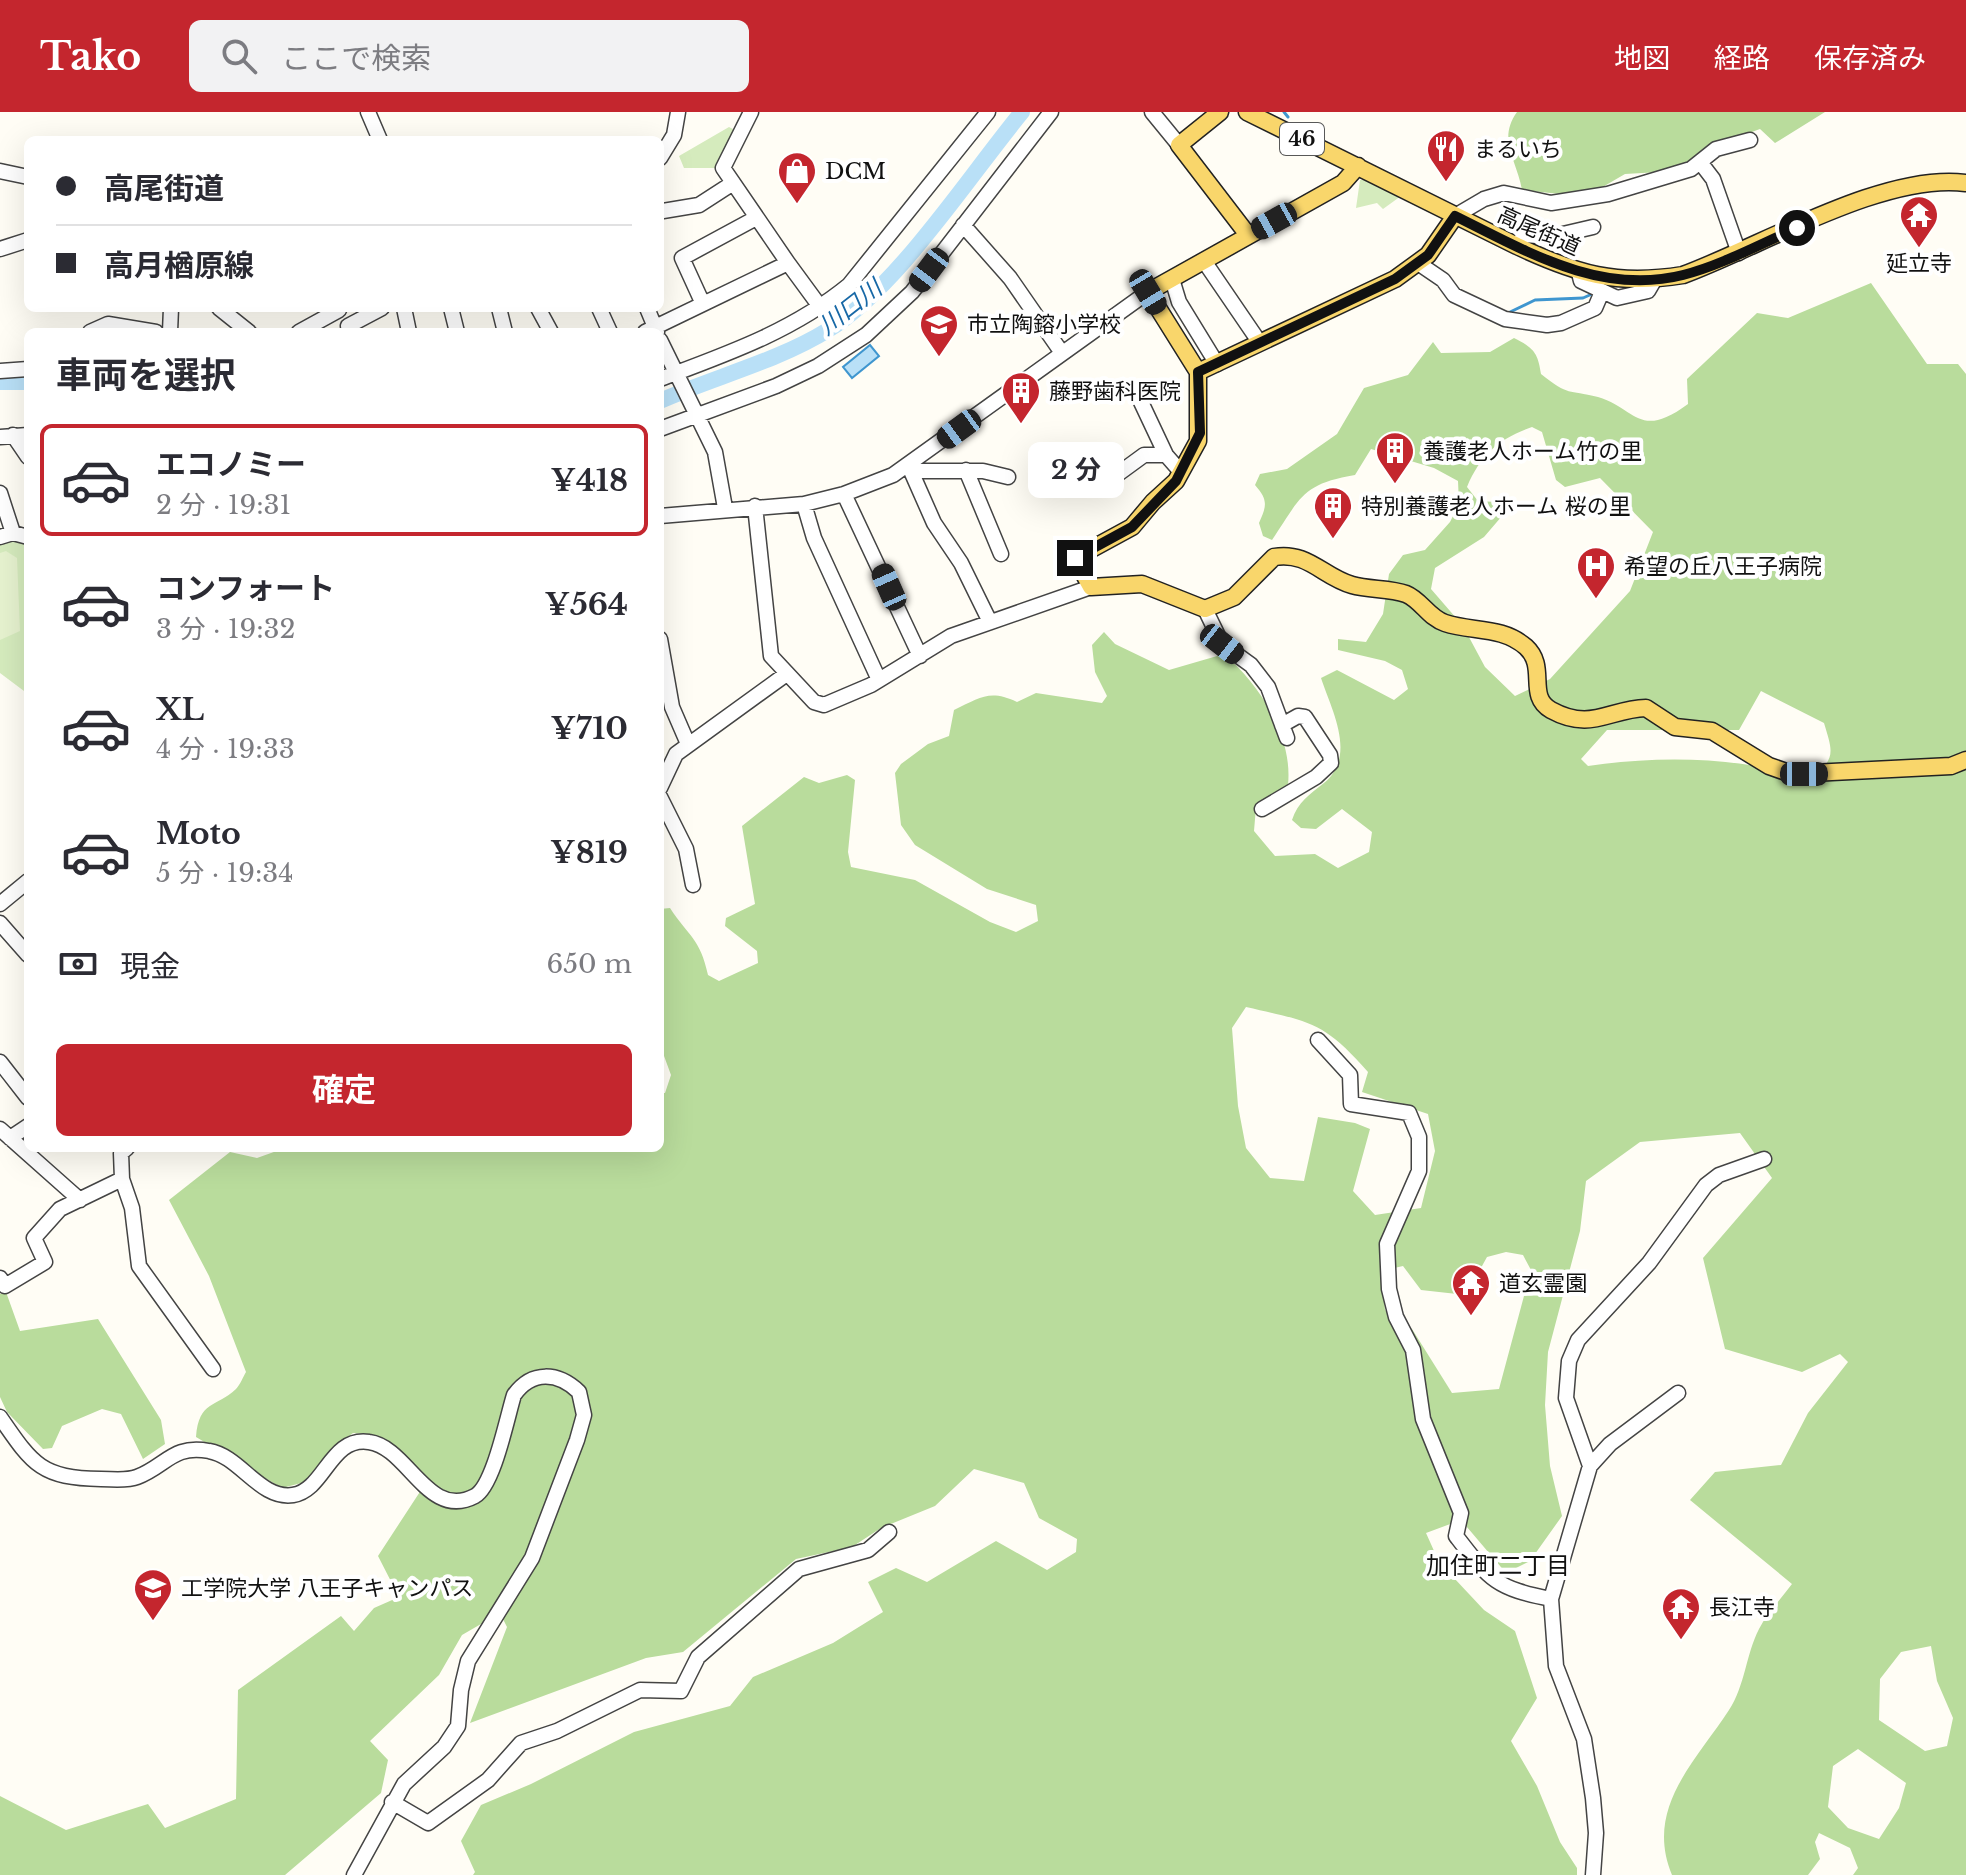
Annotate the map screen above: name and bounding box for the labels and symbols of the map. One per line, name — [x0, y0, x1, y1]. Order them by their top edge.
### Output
road number: 46 — [1280, 123, 1324, 155]
restaurant icon: まるいち — [1425, 128, 1467, 183]
place label: まるいち — [1474, 136, 1562, 163]
shop icon: DCM — [776, 150, 818, 205]
place label: DCM — [825, 158, 886, 185]
temple icon: 延立寺 — [1898, 194, 1940, 249]
car — [1247, 199, 1301, 243]
street label: 高尾街道 — [1493, 201, 1585, 261]
route start — [1779, 210, 1815, 246]
car — [905, 244, 953, 296]
place label: 延立寺 — [1886, 250, 1952, 277]
car — [1125, 265, 1171, 319]
water label: 川口川 — [813, 272, 890, 341]
school or university icon: 市立陶鎔小学校 — [918, 303, 960, 358]
place label: 市立陶鎔小学校 — [967, 311, 1121, 338]
building icon: 藤野歯科医院 — [1000, 370, 1042, 425]
place label: 藤野歯科医院 — [1049, 378, 1181, 405]
car — [933, 405, 985, 453]
building icon: 養護老人ホーム竹の里 — [1374, 430, 1416, 485]
place label: 養護老人ホーム竹の里 — [1423, 438, 1642, 465]
callout: 2 分 — [1027, 442, 1123, 498]
building icon: 特別養護老人ホーム 桜の里 — [1312, 485, 1354, 540]
place label: 特別養護老人ホーム 桜の里 — [1361, 493, 1631, 520]
route end — [1057, 540, 1093, 576]
hospital icon: 希望の丘八王子病院 — [1575, 545, 1617, 600]
place label: 希望の丘八王子病院 — [1624, 553, 1822, 580]
car — [868, 560, 910, 614]
car — [1196, 620, 1248, 668]
car — [1780, 762, 1828, 786]
temple icon: 道玄霊園 — [1450, 1262, 1492, 1317]
place label: 道玄霊園 — [1499, 1270, 1587, 1297]
district label: 加住町二丁目 — [1426, 1551, 1570, 1580]
school or university icon: 工学院大学 八王子キャンパス — [132, 1567, 174, 1622]
place label: 工学院大学 八王子キャンパス — [181, 1575, 473, 1602]
temple icon: 長江寺 — [1660, 1586, 1702, 1641]
place label: 長江寺 — [1709, 1594, 1775, 1621]

